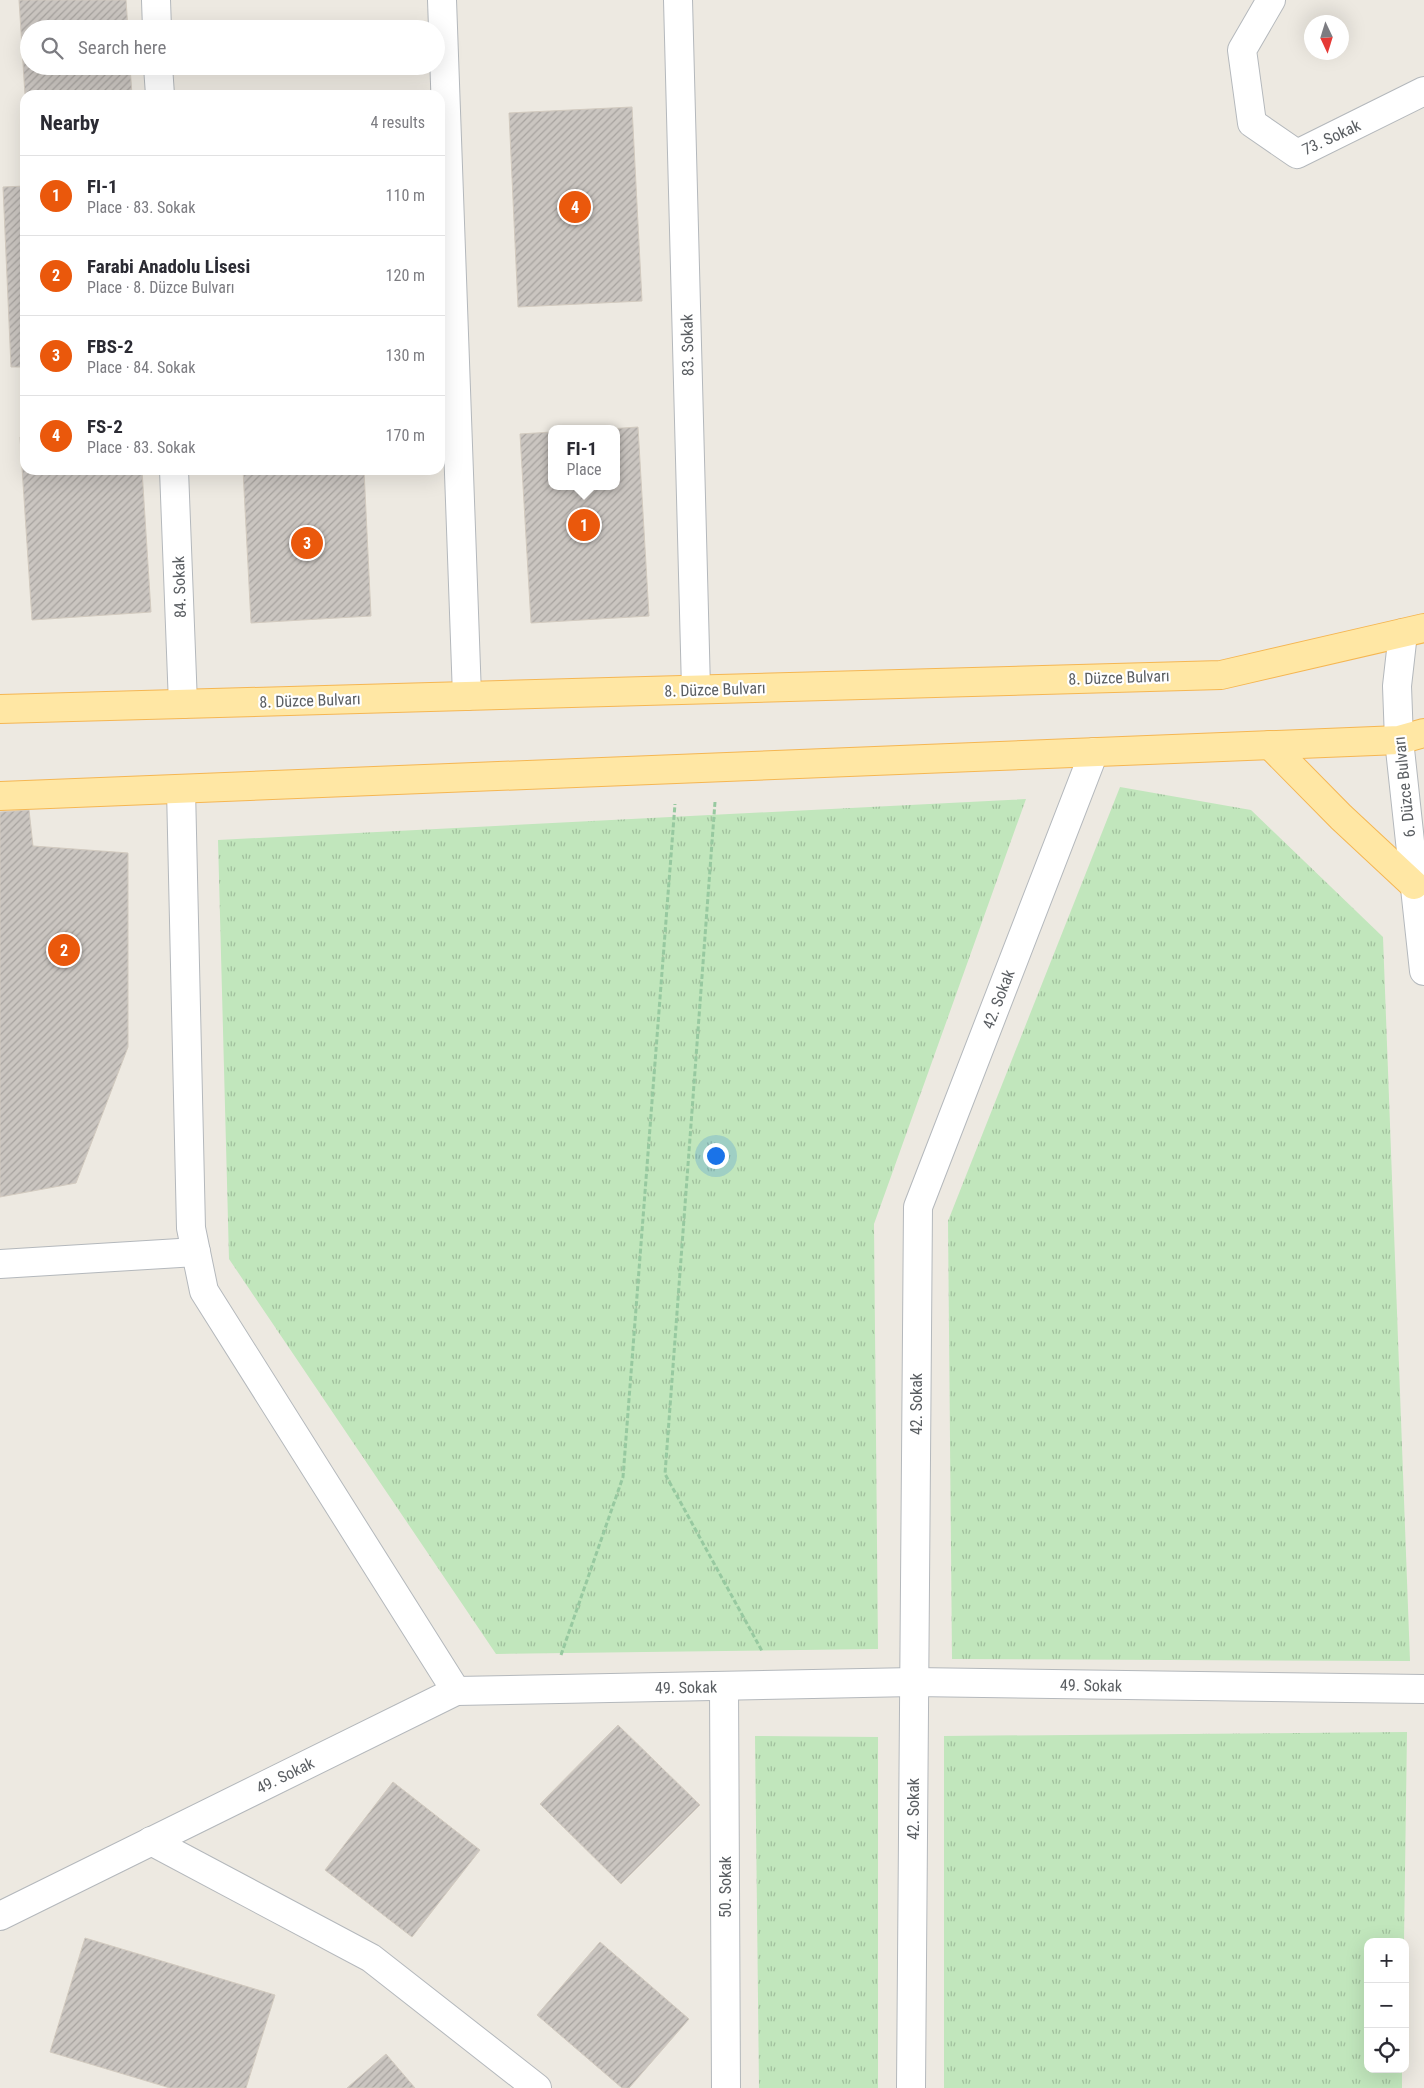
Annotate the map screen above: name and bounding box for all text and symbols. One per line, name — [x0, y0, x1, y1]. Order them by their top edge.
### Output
north arrow — [1304, 15, 1349, 60]
search box — [20, 20, 445, 75]
icon: search — [38, 34, 66, 62]
text: Search here — [78, 36, 166, 59]
text: Nearby — [40, 111, 99, 135]
text: 4 results — [370, 113, 425, 132]
street label: 73. Sokak — [1299, 115, 1364, 159]
text: FI-1 — [87, 175, 118, 198]
text: 1 — [52, 186, 60, 205]
text: 110 m — [386, 186, 425, 205]
pin: 4 — [559, 188, 591, 226]
text: Place · 83. Sokak — [87, 198, 195, 217]
text: Farabi Anadolu Lİsesi — [87, 255, 250, 278]
text: 2 — [52, 266, 60, 285]
text: 120 m — [386, 266, 425, 285]
text: Place · 8. Düzce Bulvarı — [87, 278, 235, 297]
street label: 83. Sokak — [677, 313, 698, 376]
text: FBS-2 — [87, 335, 133, 358]
text: 3 — [52, 346, 60, 365]
text: 130 m — [386, 346, 425, 365]
text: Place · 84. Sokak — [87, 358, 195, 377]
text: FS-2 — [87, 415, 123, 438]
popup — [548, 425, 620, 490]
text: 4 — [52, 426, 60, 445]
text: 170 m — [386, 426, 425, 445]
text: FI-1 — [566, 437, 597, 460]
text: Place · 83. Sokak — [87, 438, 195, 457]
text: Place — [566, 460, 602, 479]
pin: 1 — [568, 506, 600, 544]
pin: 3 — [291, 524, 323, 562]
street label: 84. Sokak — [169, 555, 190, 618]
street label: 8. Düzce Bulvarı — [1068, 666, 1170, 689]
street label: 8. Düzce Bulvarı — [664, 678, 766, 701]
street label: 8. Düzce Bulvarı — [259, 689, 361, 712]
street label: 6. Düzce Bulvarı — [1390, 736, 1419, 838]
pin: 2 — [48, 931, 80, 969]
street label: 42. Sokak — [978, 966, 1019, 1032]
your location — [703, 1143, 729, 1169]
street label: 42. Sokak — [907, 1372, 926, 1435]
street label: 49. Sokak — [1060, 1675, 1123, 1696]
street label: 49. Sokak — [655, 1677, 718, 1698]
street label: 49. Sokak — [253, 1753, 318, 1798]
street label: 42. Sokak — [904, 1777, 923, 1840]
street label: 50. Sokak — [716, 1855, 735, 1918]
map controls — [1364, 1938, 1409, 2073]
button: + — [1364, 1938, 1409, 1983]
button: − — [1364, 1983, 1409, 2028]
button: locate — [1364, 2028, 1409, 2073]

